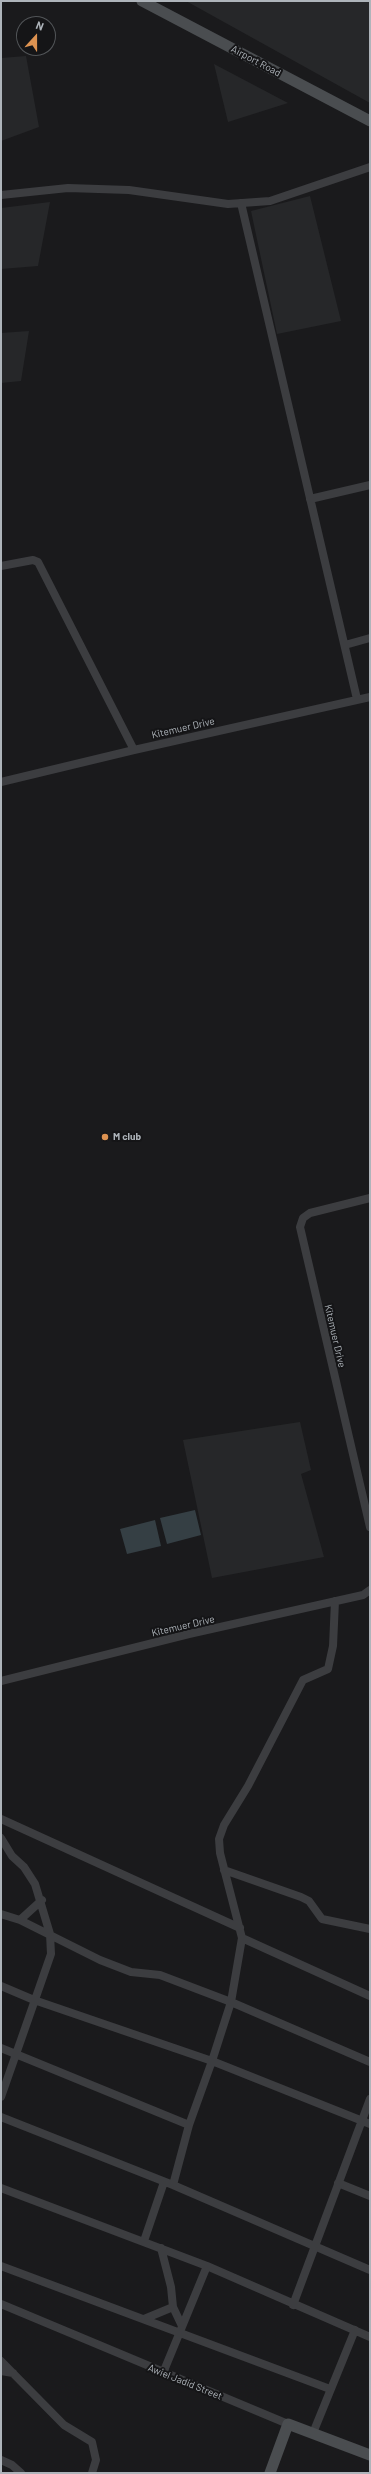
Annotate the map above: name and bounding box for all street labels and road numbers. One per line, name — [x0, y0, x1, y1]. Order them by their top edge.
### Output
street label: Airport Road — [229, 43, 283, 79]
street label: Kitemuer Drive — [150, 715, 216, 741]
street label: Kitemuer Drive — [322, 1303, 348, 1369]
street label: Kitemuer Drive — [150, 1613, 216, 1639]
street label: Awiel Jadid Street — [146, 2362, 224, 2402]

